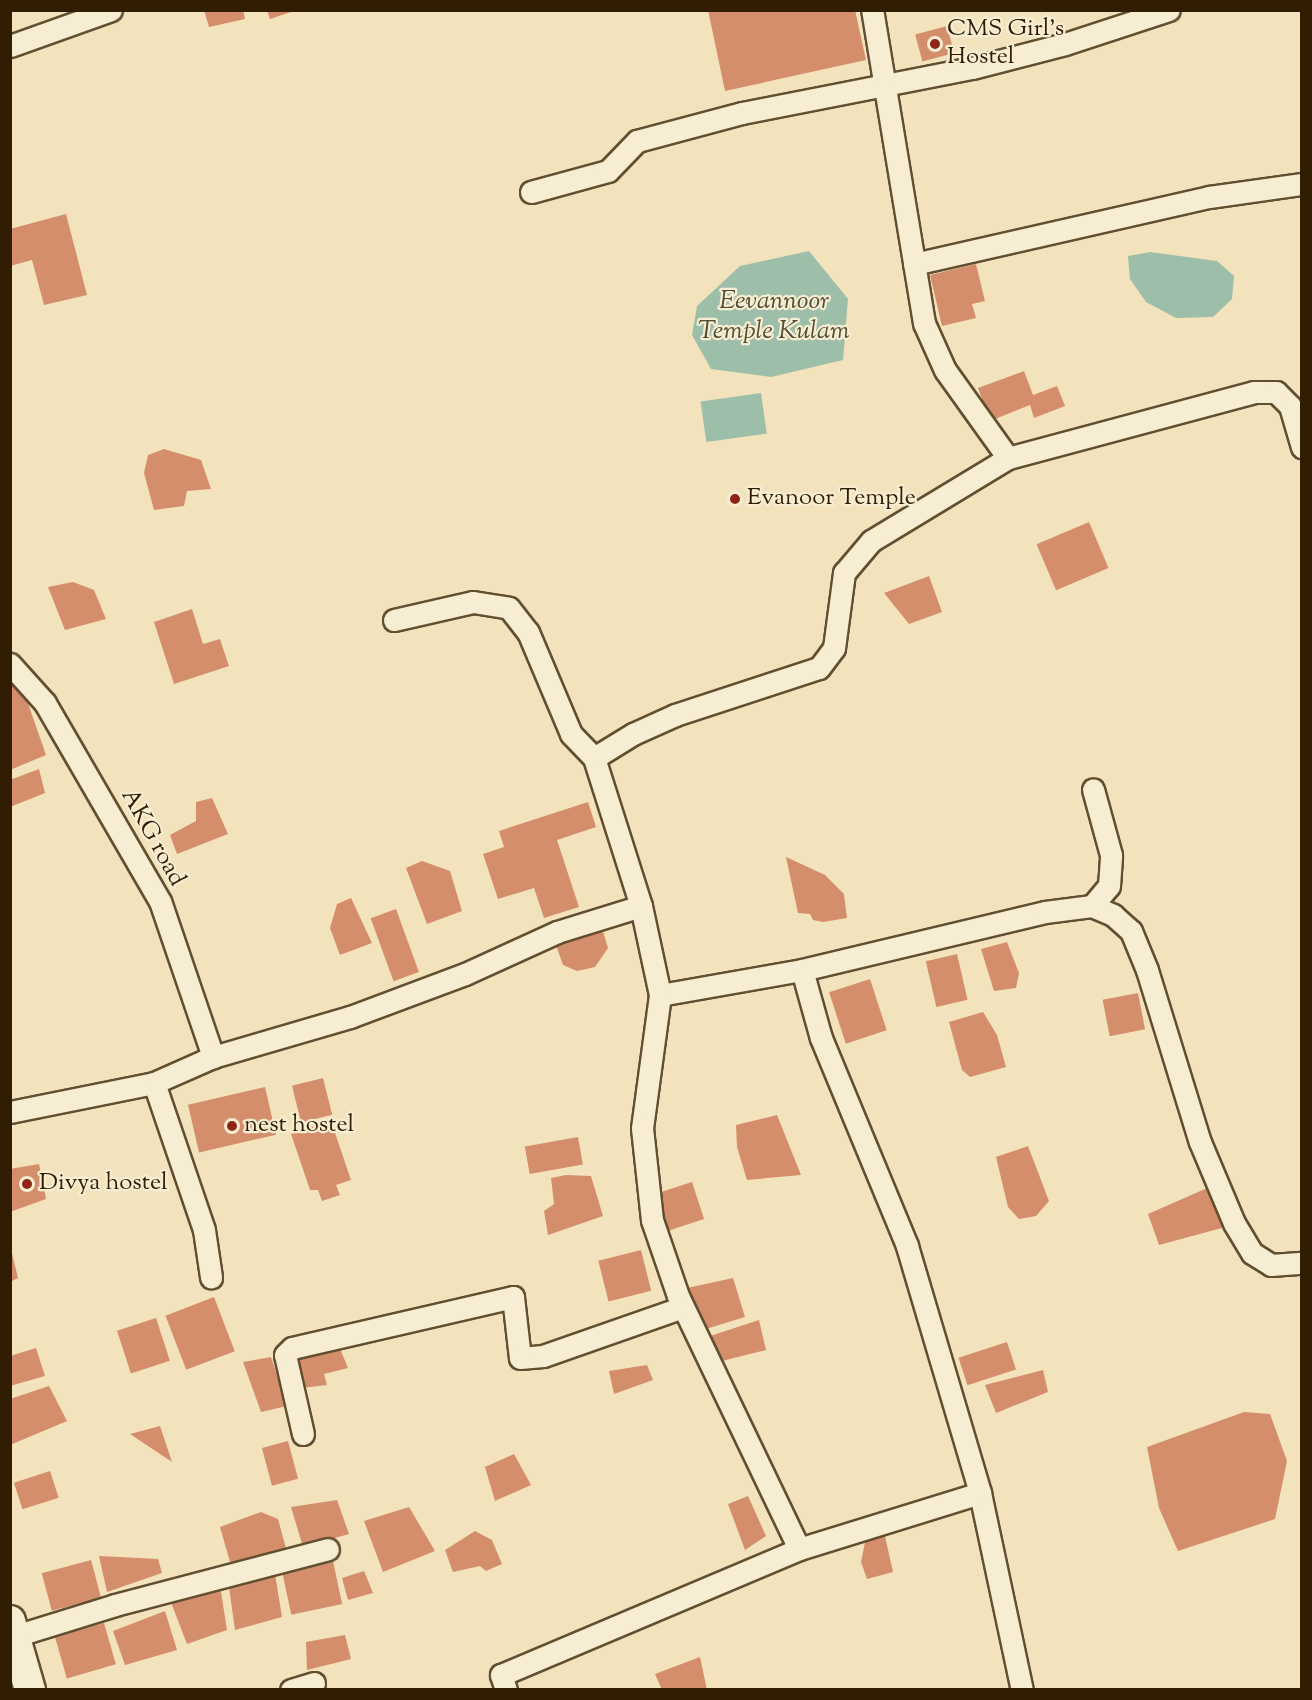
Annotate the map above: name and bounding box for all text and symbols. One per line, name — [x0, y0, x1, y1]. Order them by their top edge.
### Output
place label: CMS Girl's Hostel — [947, 16, 1064, 72]
marker: CMS Girl's Hostel — [928, 37, 942, 51]
water label: Eevannoor Temple Kulam — [698, 286, 850, 348]
place label: Evanoor Temple — [747, 485, 916, 513]
marker: Evanoor Temple — [728, 492, 742, 506]
street label: AKG road — [113, 784, 191, 892]
place label: nest hostel — [244, 1112, 354, 1140]
marker: nest hostel — [225, 1119, 239, 1133]
place label: Divya hostel — [39, 1170, 168, 1198]
marker: Divya hostel — [20, 1177, 34, 1191]

